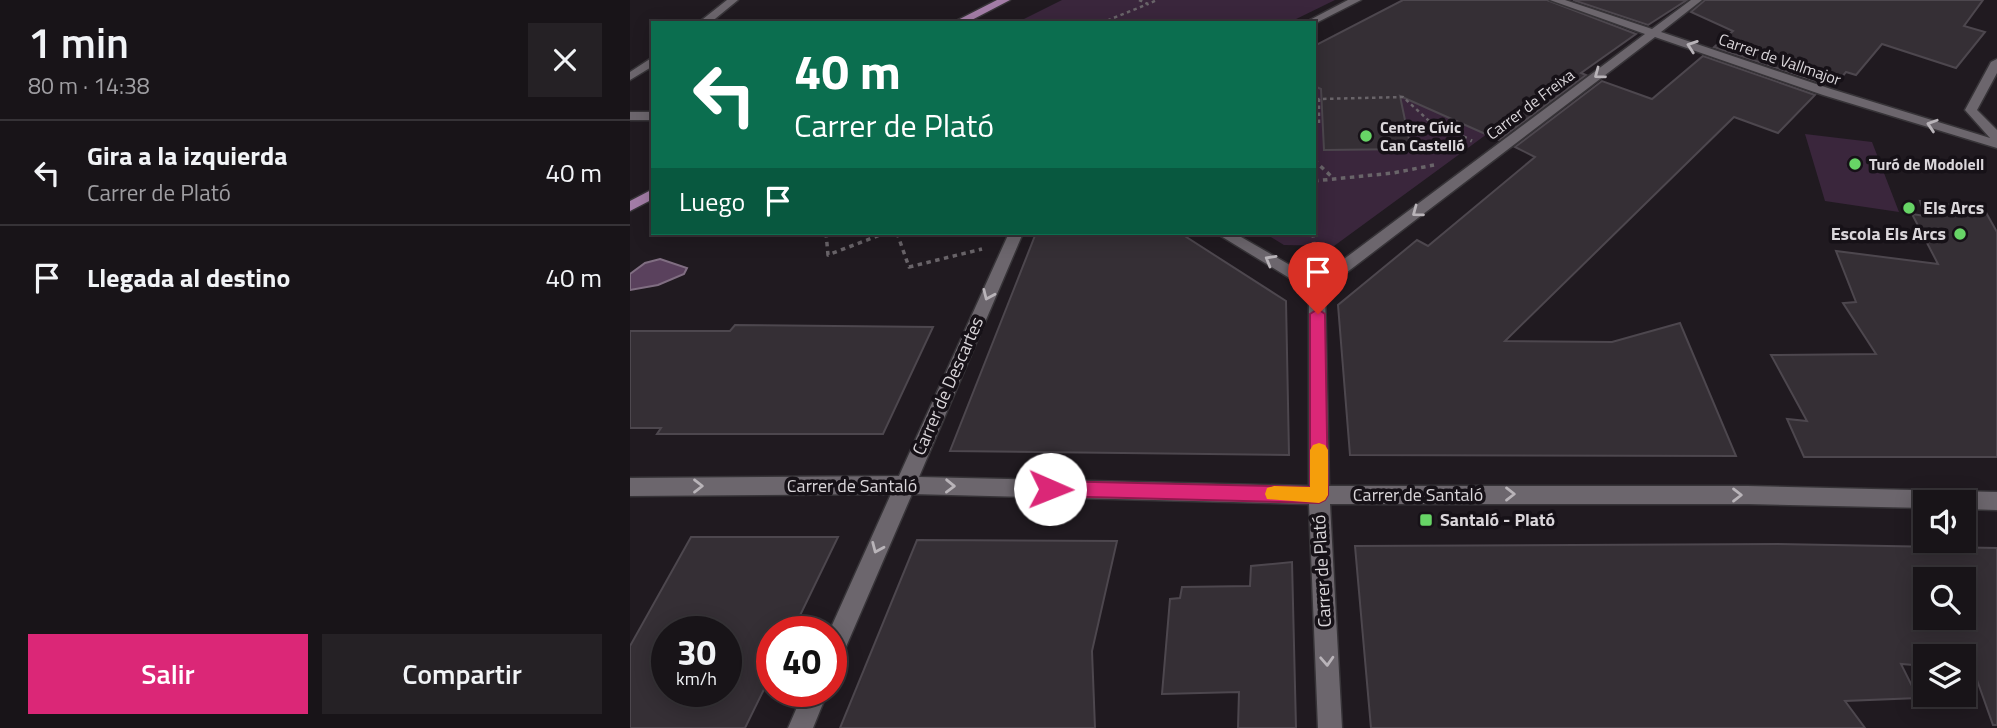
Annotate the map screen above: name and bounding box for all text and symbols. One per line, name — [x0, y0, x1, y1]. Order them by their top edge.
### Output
text: 1 min — [28, 10, 129, 74]
button: close — [528, 23, 602, 97]
street label: Carrer de Vallmajor — [1716, 27, 1845, 91]
text: 40 m — [794, 33, 901, 108]
one-way arrow — [1687, 40, 1699, 54]
icon: left — [679, 49, 770, 140]
street label: Carrer de Freixa — [1481, 63, 1579, 145]
one-way arrow — [1594, 66, 1607, 79]
text: 80 m · 14:38 — [28, 68, 150, 103]
text: Carrer de Plató — [794, 101, 994, 149]
place label: Centre Cívic Can Castelló — [1380, 115, 1465, 157]
one-way arrow — [1926, 119, 1938, 133]
marker: Centre Cívic Can Castelló — [1358, 128, 1374, 144]
text: Gira a la izquierda — [87, 136, 288, 175]
place label: Turó de Modolell — [1869, 152, 1984, 176]
text: 40 m — [545, 153, 602, 192]
icon: left — [28, 154, 66, 192]
marker: Turó de Modolell — [1847, 156, 1863, 172]
text: Carrer de Plató — [87, 175, 231, 210]
text: Luego — [679, 182, 745, 221]
icon: arrive — [759, 182, 797, 220]
place label: Els Arcs — [1923, 194, 1984, 221]
marker: Els Arcs — [1901, 200, 1917, 216]
one-way arrow — [1413, 203, 1425, 216]
place label: Escola Els Arcs — [1831, 220, 1946, 247]
marker: Escola Els Arcs — [1952, 226, 1968, 242]
pin — [1288, 242, 1348, 314]
icon: arrive — [1299, 253, 1337, 291]
one-way arrow — [1265, 255, 1278, 268]
text: Llegada al destino — [87, 258, 290, 297]
text: 40 m — [545, 258, 602, 297]
icon: arrive — [28, 259, 66, 297]
one-way arrow — [982, 288, 996, 300]
street label: Carrer de Descartes — [905, 312, 990, 459]
position arrow — [1013, 452, 1087, 526]
street label: Carrer de Santaló — [787, 472, 917, 499]
one-way arrow — [693, 478, 704, 494]
one-way arrow — [945, 479, 956, 494]
street label: Carrer de Santaló — [1353, 481, 1483, 508]
one-way arrow — [1505, 486, 1515, 502]
one-way arrow — [1732, 487, 1743, 503]
map controls — [1913, 490, 1976, 707]
button: sound — [1913, 490, 1976, 553]
place label: Santaló - Plató — [1440, 506, 1555, 533]
marker: Santaló - Plató — [1418, 512, 1434, 528]
street label: Carrer de Plató — [1305, 514, 1338, 628]
one-way arrow — [871, 541, 885, 553]
button: search — [1913, 567, 1976, 630]
speed limit sign: 40 — [756, 616, 847, 707]
text: 30 — [677, 625, 716, 679]
button: Salir — [28, 634, 308, 714]
button: Compartir — [322, 634, 602, 714]
button: layers — [1913, 644, 1976, 707]
one-way arrow — [1319, 655, 1334, 666]
text: km/h — [676, 665, 717, 692]

